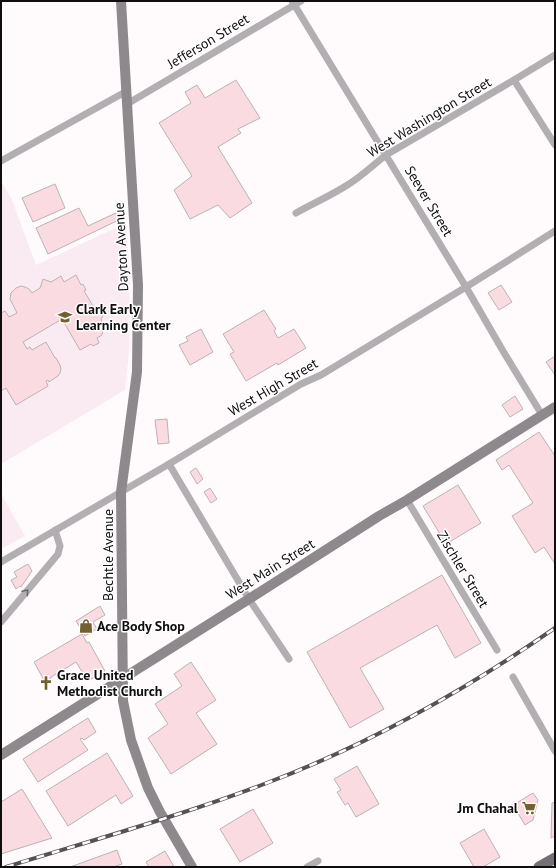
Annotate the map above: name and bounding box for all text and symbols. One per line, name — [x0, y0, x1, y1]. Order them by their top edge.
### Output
street label: Jefferson Street — [163, 9, 252, 73]
street label: West Washington Street — [364, 73, 495, 161]
street label: Seever Street — [401, 162, 457, 240]
street label: Dayton Avenue — [110, 202, 132, 292]
place label: Clark Early Learning Center — [76, 300, 171, 334]
school or university icon: Clark Early Learning Center — [57, 309, 73, 325]
street label: West High Street — [225, 354, 321, 420]
street label: Bechtle Avenue — [99, 509, 117, 601]
street label: Zischler Street — [433, 527, 493, 611]
street label: West Main Street — [222, 534, 318, 604]
one-way arrow — [21, 590, 28, 597]
place label: Ace Body Shop — [97, 617, 185, 635]
shop icon: Ace Body Shop — [78, 618, 94, 634]
place label: Grace United Methodist Church — [57, 666, 162, 700]
church icon: Grace United Methodist Church — [38, 675, 54, 691]
place label: Jm Chahal — [457, 799, 519, 817]
supermarket icon: Jm Chahal — [521, 800, 537, 816]

